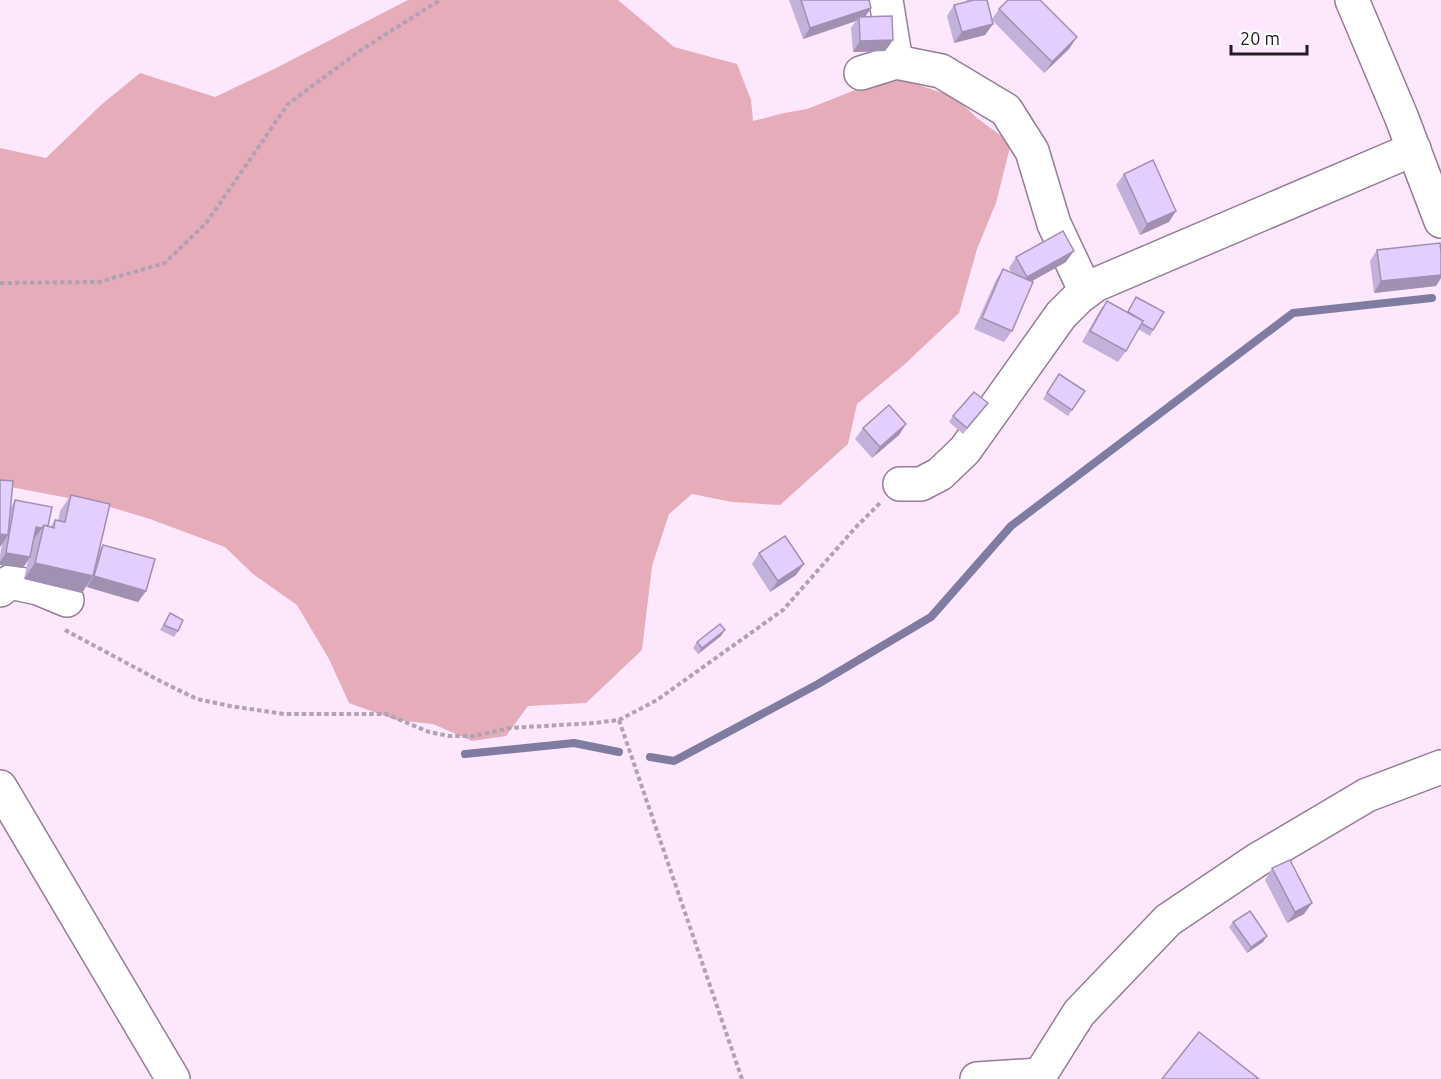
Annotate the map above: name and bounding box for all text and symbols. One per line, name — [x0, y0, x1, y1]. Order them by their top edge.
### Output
scale bar — [1231, 18, 1308, 56]
text: 20 m — [1240, 28, 1280, 48]

